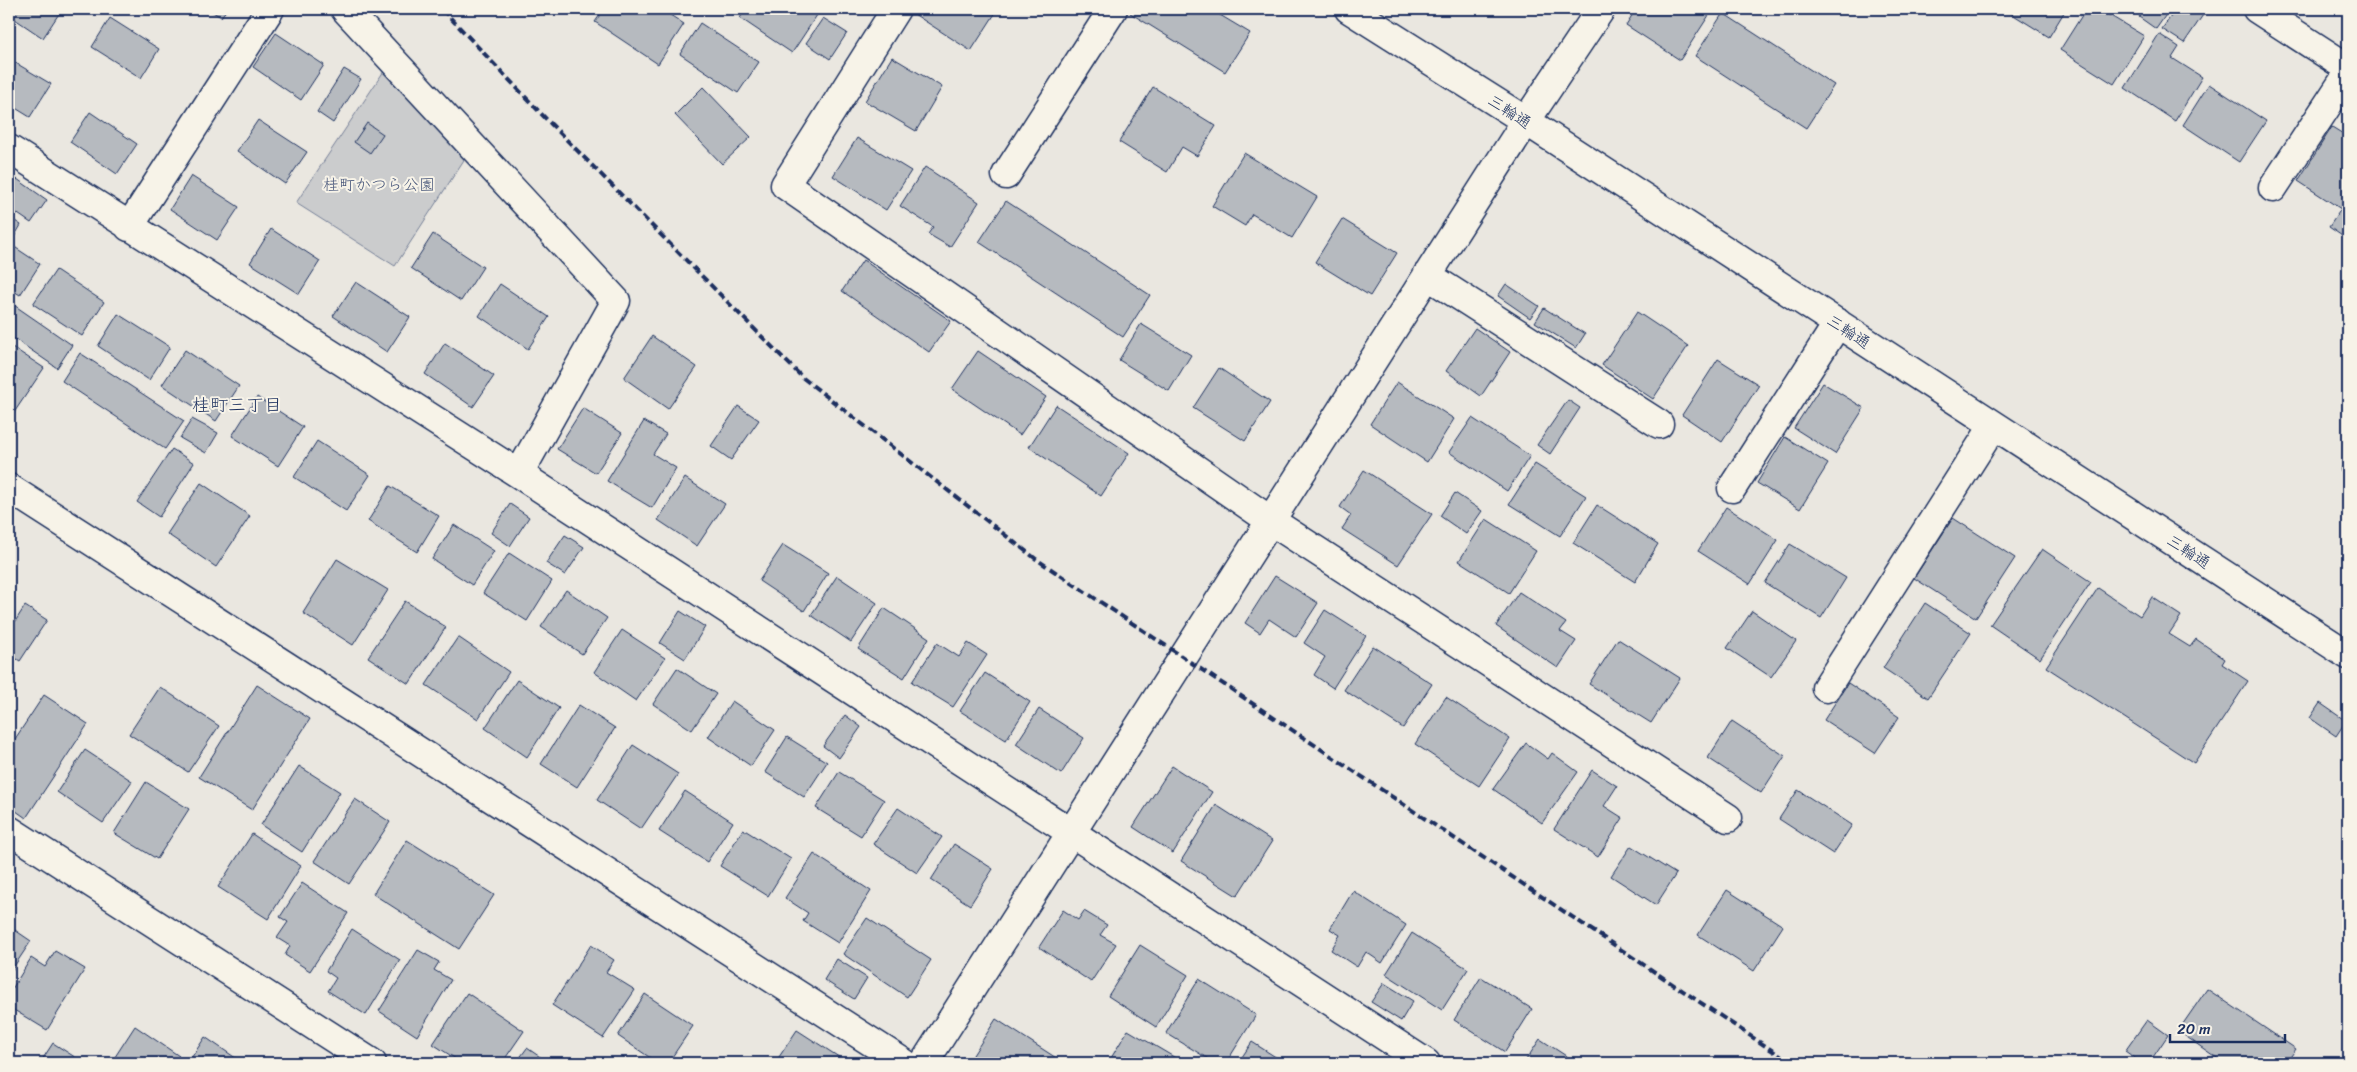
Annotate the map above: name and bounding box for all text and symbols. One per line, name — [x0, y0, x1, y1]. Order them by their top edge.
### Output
street label: 三輪通 — [1482, 86, 1538, 137]
park label: 桂町かつら公園 — [323, 170, 435, 199]
street label: 三輪通 — [1821, 306, 1877, 357]
district label: 桂町三丁目 — [192, 389, 282, 421]
street label: 三輪通 — [2161, 526, 2217, 577]
scale bar — [2170, 1012, 2284, 1044]
text: 20 m — [2177, 1016, 2211, 1042]

